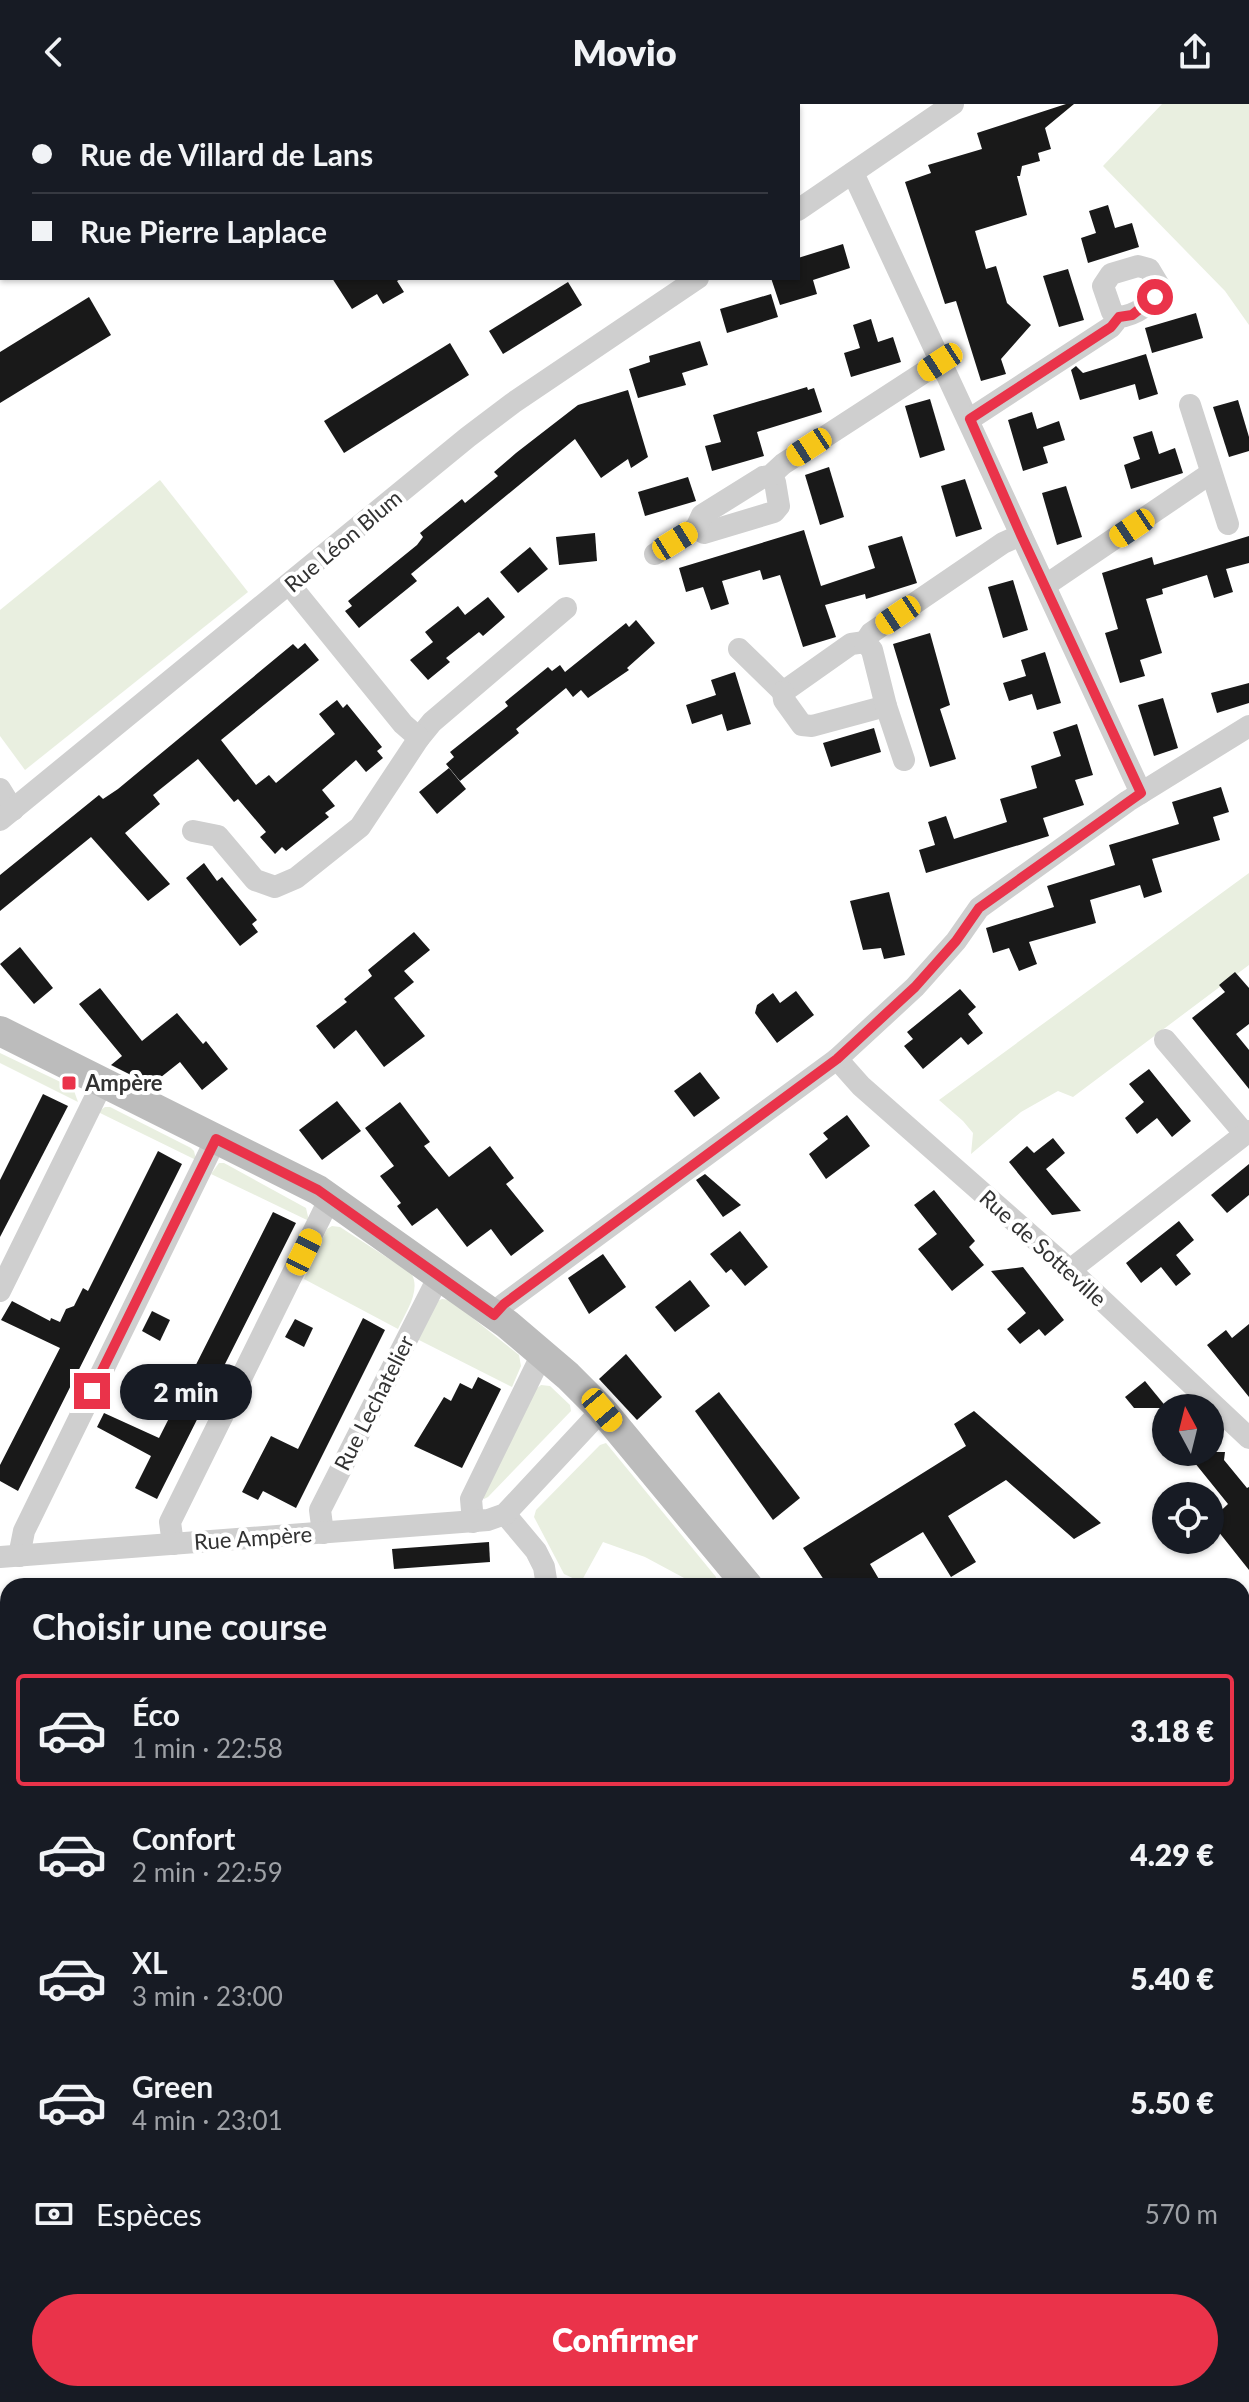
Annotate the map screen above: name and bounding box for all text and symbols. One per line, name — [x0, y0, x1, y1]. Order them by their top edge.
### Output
icon: back — [32, 30, 76, 74]
text: Movio — [572, 30, 677, 74]
icon: share — [1173, 30, 1217, 74]
text: Rue de Villard de Lans — [80, 136, 373, 172]
text: Rue Pierre Laplace — [80, 213, 327, 249]
route start — [1137, 279, 1173, 315]
car — [913, 339, 967, 385]
car — [782, 424, 836, 470]
street label: Rue Léon Blum — [278, 484, 407, 598]
car — [1105, 505, 1159, 551]
car — [648, 518, 702, 564]
car — [871, 592, 925, 638]
place label: Ampère — [84, 1069, 163, 1096]
marker: Ampère — [60, 1074, 78, 1092]
street label: Rue de Sotteville — [974, 1184, 1112, 1312]
car — [283, 1225, 325, 1279]
street label: Rue Lechatelier — [328, 1331, 419, 1475]
callout: 2 min — [120, 1363, 252, 1419]
route end — [74, 1373, 110, 1409]
text: 2 min — [154, 1376, 218, 1408]
car — [577, 1384, 627, 1436]
north arrow — [1152, 1394, 1224, 1466]
map controls — [1152, 1394, 1224, 1554]
button: locate — [1152, 1482, 1224, 1554]
street label: Rue Ampère — [193, 1520, 313, 1555]
text: Choisir une course — [32, 1604, 327, 1648]
icon: car — [36, 1694, 108, 1766]
text: Éco — [132, 1696, 180, 1732]
text: 3.18 € — [1130, 1712, 1214, 1748]
text: 1 min · 22:58 — [132, 1732, 283, 1764]
icon: car — [36, 1818, 108, 1890]
text: Confort — [132, 1820, 235, 1856]
text: 4.29 € — [1130, 1836, 1214, 1872]
text: 2 min · 22:59 — [132, 1856, 283, 1888]
icon: car — [36, 1942, 108, 2014]
text: XL — [132, 1944, 168, 1980]
text: 5.40 € — [1130, 1960, 1214, 1996]
text: 3 min · 23:00 — [132, 1980, 283, 2012]
icon: car — [36, 2066, 108, 2138]
text: Green — [132, 2068, 213, 2104]
text: 5.50 € — [1130, 2084, 1214, 2120]
text: 4 min · 23:01 — [132, 2104, 283, 2136]
icon: cash — [32, 2192, 76, 2236]
text: Espèces — [96, 2196, 202, 2232]
text: 570 m — [1145, 2198, 1218, 2230]
button: Confirmer — [32, 2294, 1218, 2386]

